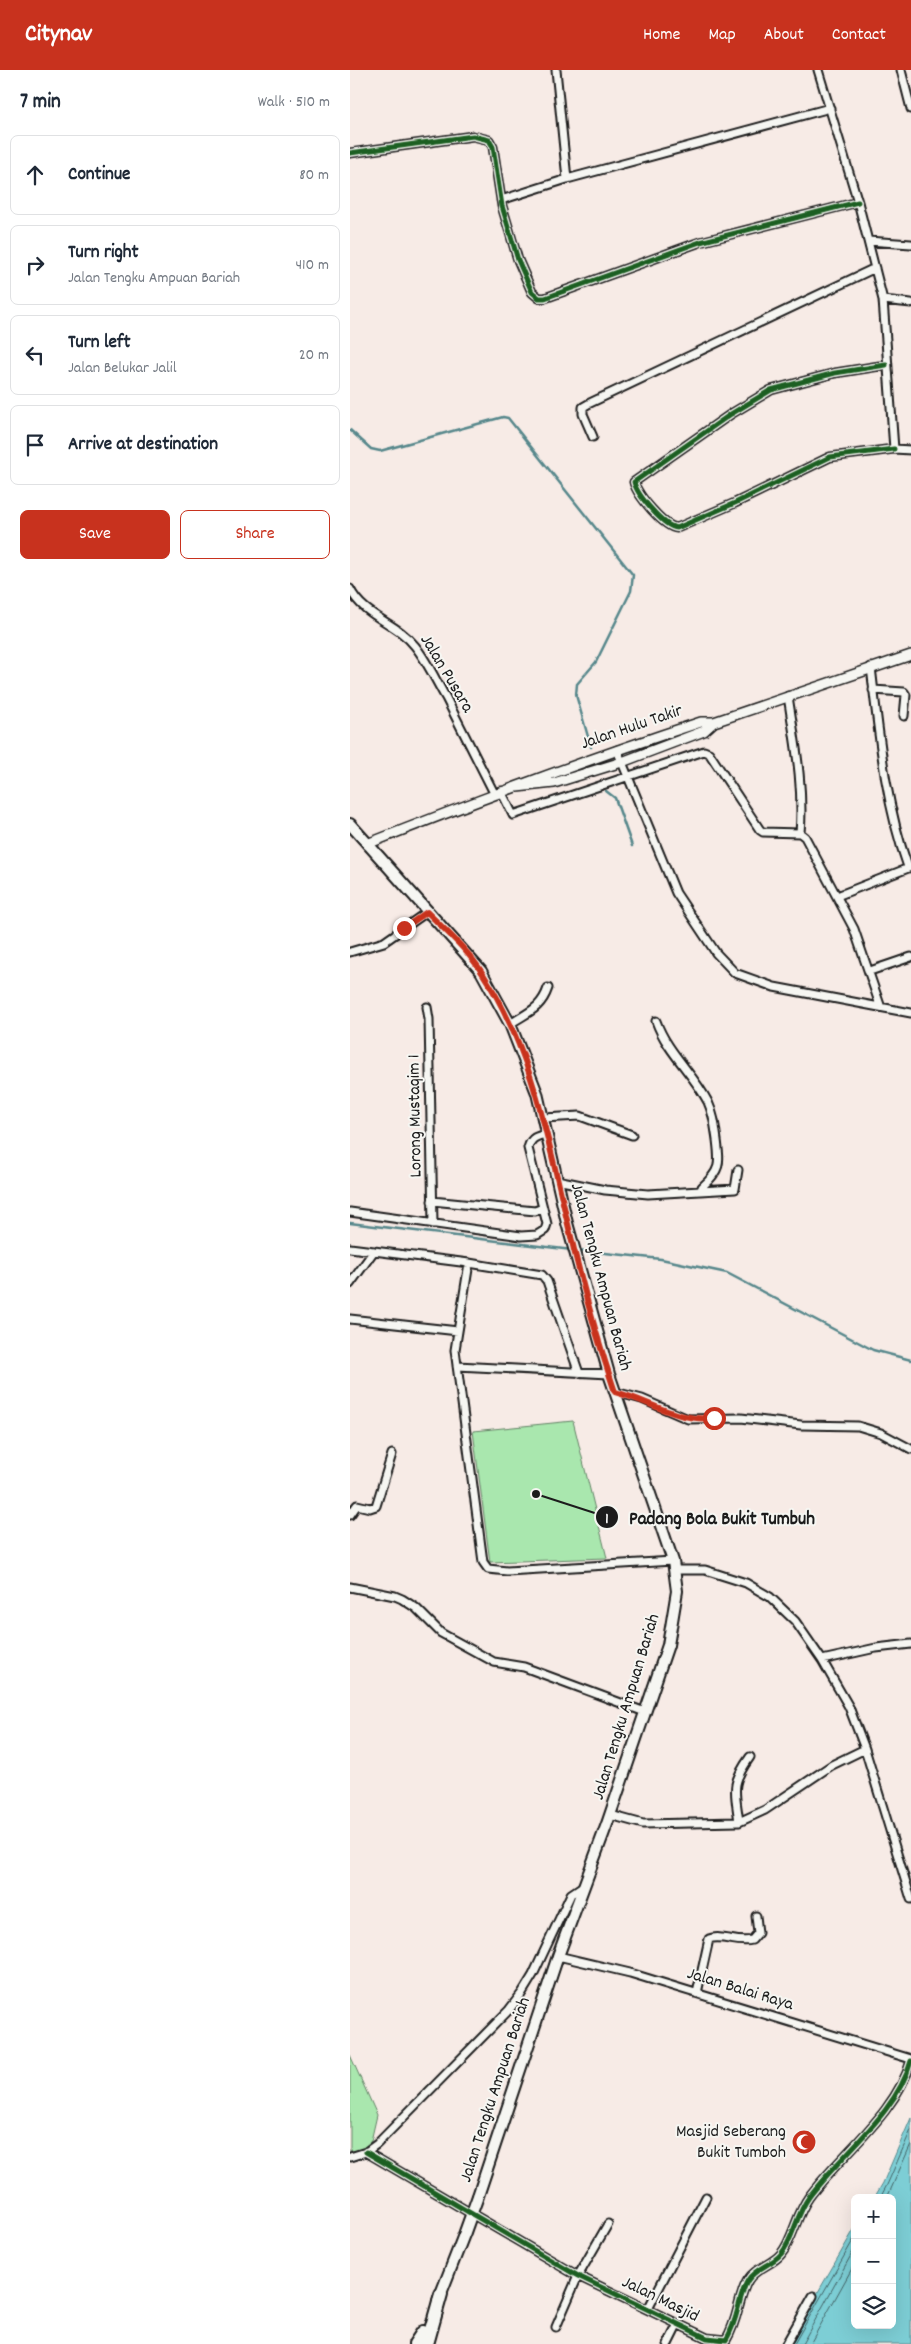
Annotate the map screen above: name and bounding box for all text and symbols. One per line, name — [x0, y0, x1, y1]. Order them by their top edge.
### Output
text: Citynav — [25, 18, 92, 52]
text: Home — [643, 23, 680, 48]
text: Map — [708, 23, 736, 48]
text: About — [764, 23, 804, 48]
text: Contact — [832, 23, 886, 48]
text: 7 min — [20, 88, 61, 118]
text: Walk · 510 m — [258, 91, 330, 114]
icon: ahead — [21, 161, 49, 189]
text: Continue — [68, 162, 130, 189]
text: 80 m — [299, 164, 329, 187]
text: Turn right — [68, 240, 139, 267]
icon: right — [21, 251, 49, 279]
text: 410 m — [295, 254, 329, 277]
text: Jalan Tengku Ampuan Bariah — [68, 267, 240, 290]
text: Turn left — [68, 330, 131, 357]
icon: left — [21, 341, 49, 369]
text: 20 m — [299, 344, 329, 367]
text: Jalan Belukar Jalil — [68, 357, 177, 380]
icon: arrive — [21, 431, 49, 459]
text: Arrive at destination — [68, 432, 218, 459]
button: Save — [20, 510, 170, 559]
button: Share — [180, 510, 330, 559]
street label: Jalan Pusara — [413, 630, 479, 718]
street label: Jalan Hulu Takir — [578, 699, 687, 757]
route end — [393, 917, 416, 940]
street label: Lorong Mustaqim 1 — [402, 1054, 430, 1178]
street label: Jalan Tengku Ampuan Bariah — [563, 1180, 637, 1374]
route start — [703, 1407, 726, 1430]
callout: Padang Bola Bukit Tumbuh — [594, 1500, 825, 1534]
text: Padang Bola Bukit Tumbuh — [629, 1507, 815, 1534]
text: 1 — [605, 1509, 609, 1531]
street label: Jalan Tengku Ampuan Bariah — [587, 1611, 667, 1803]
street label: Jalan Balai Raya — [684, 1962, 797, 2018]
street label: Jalan Tengku Ampuan Bariah — [454, 1994, 538, 2186]
place label: Masjid Seberang Bukit Tumboh — [676, 2120, 786, 2166]
mosque icon: Masjid Seberang Bukit Tumboh — [791, 2129, 817, 2155]
map controls — [851, 2194, 896, 2329]
button: + — [851, 2194, 896, 2239]
button: − — [851, 2239, 896, 2284]
street label: Jalan Masjid — [617, 2271, 703, 2329]
button: layers — [851, 2284, 896, 2329]

